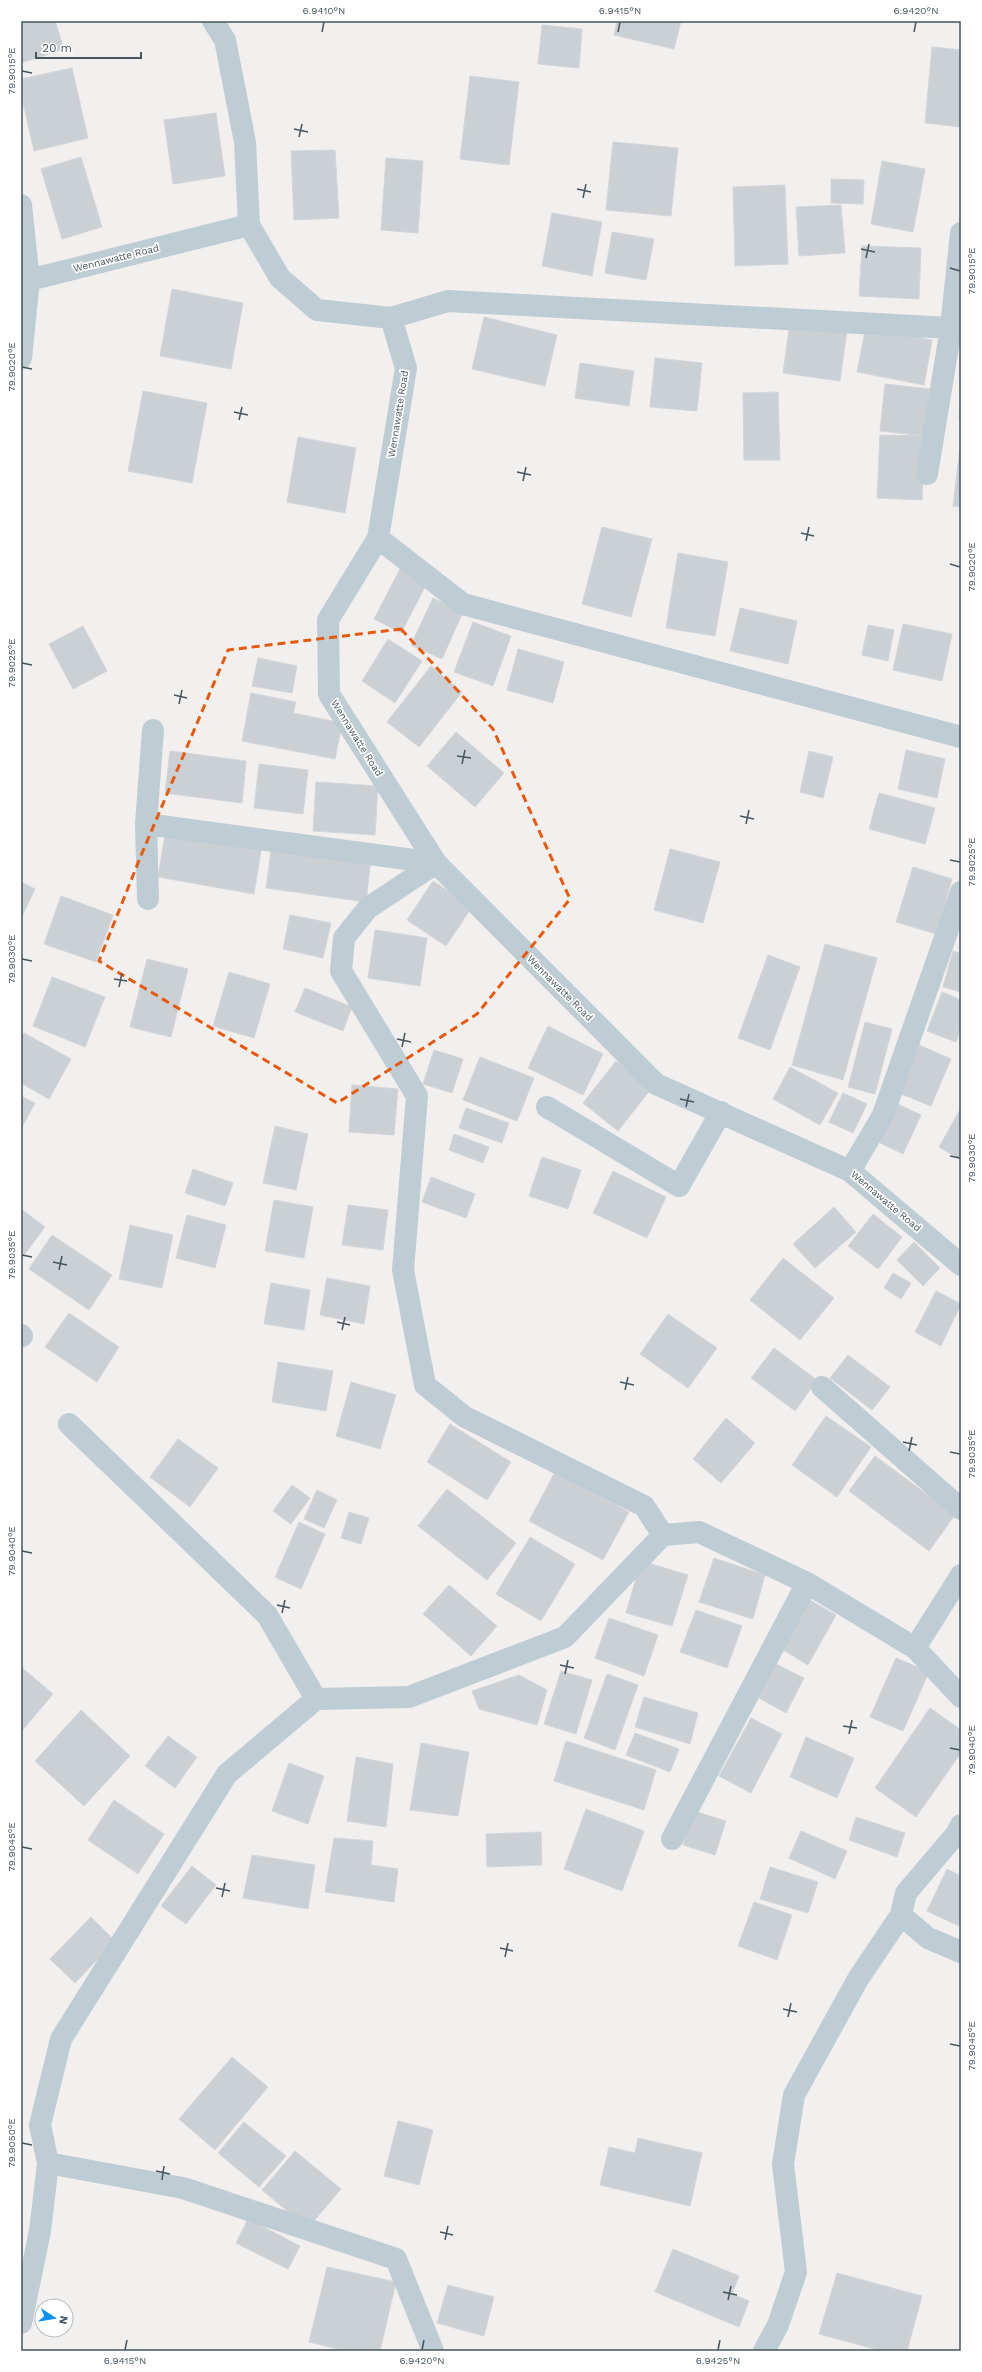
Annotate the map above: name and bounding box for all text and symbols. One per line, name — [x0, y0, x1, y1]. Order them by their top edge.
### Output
text: 6.9410°N — [303, 5, 345, 16]
text: 6.9415°N — [599, 5, 641, 16]
text: 6.9420°N — [893, 5, 939, 16]
scale bar — [36, 34, 141, 60]
text: 20 m — [42, 41, 72, 55]
text: 79.9015°E — [6, 47, 17, 95]
street label: Wennawatte Road — [72, 242, 160, 274]
text: 79.9015°E — [966, 247, 977, 295]
text: 79.9020°E — [6, 342, 17, 392]
street label: Wennawatte Road — [386, 370, 410, 458]
text: 79.9020°E — [966, 542, 977, 592]
text: 79.9025°E — [6, 638, 17, 688]
street label: Wennawatte Road — [329, 698, 385, 778]
text: 79.9025°E — [966, 837, 977, 887]
text: 79.9030°E — [6, 934, 17, 984]
street label: Wennawatte Road — [525, 953, 595, 1023]
text: 79.9030°E — [966, 1133, 977, 1183]
street label: Wennawatte Road — [849, 1168, 923, 1234]
text: 79.9035°E — [6, 1230, 17, 1280]
text: 79.9035°E — [966, 1429, 977, 1479]
text: 79.9040°E — [6, 1526, 17, 1576]
text: 79.9040°E — [966, 1725, 977, 1775]
text: 79.9045°E — [6, 1822, 17, 1872]
text: 79.9045°E — [966, 2021, 977, 2071]
text: 79.9050°E — [6, 2118, 17, 2168]
north arrow — [34, 2298, 74, 2338]
text: N — [56, 2315, 70, 2325]
text: 6.9415°N — [104, 2355, 146, 2366]
text: 6.9420°N — [399, 2355, 445, 2366]
text: 6.9425°N — [696, 2355, 740, 2366]

